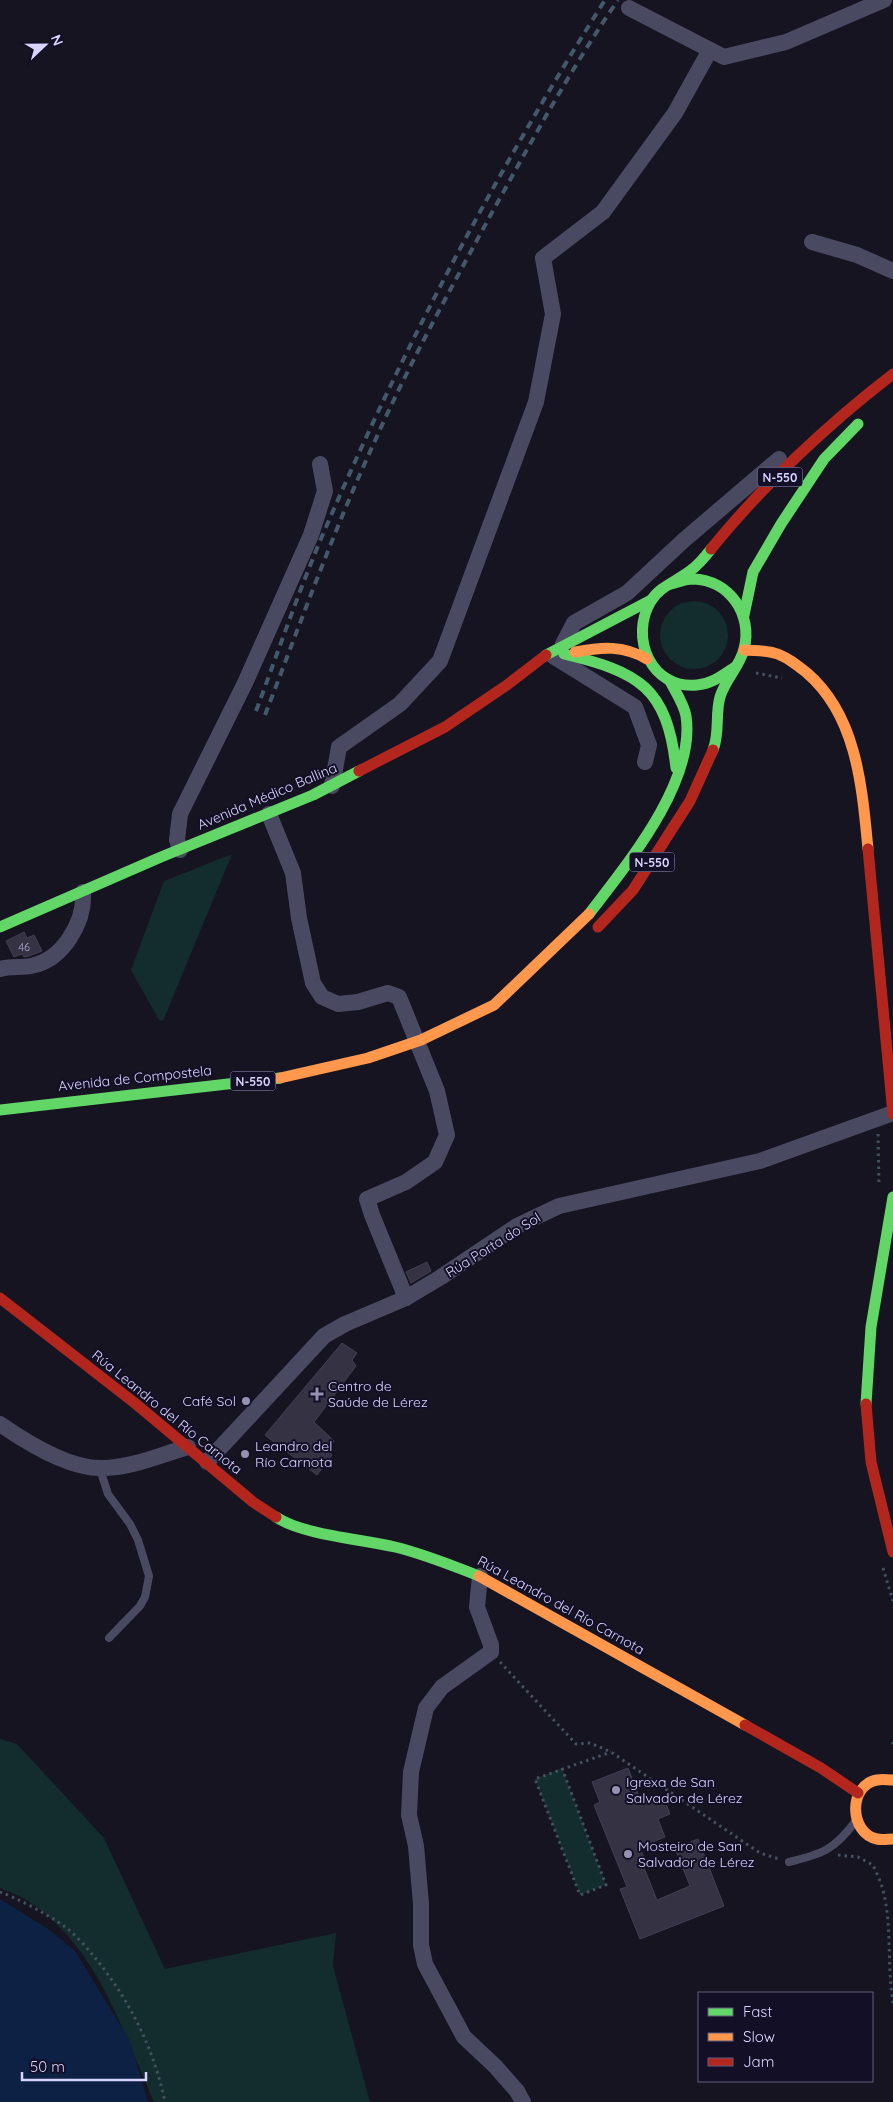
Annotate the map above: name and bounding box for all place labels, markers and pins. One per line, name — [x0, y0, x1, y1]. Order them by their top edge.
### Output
place label: Centro de Saúde de Lérez — [328, 1377, 428, 1411]
marker: Centro de Saúde de Lérez — [310, 1387, 324, 1401]
place label: Café Sol — [183, 1392, 236, 1410]
marker: Café Sol — [240, 1395, 252, 1407]
place label: Leandro del Río Carnota — [255, 1437, 332, 1471]
marker: Leandro del Río Carnota — [239, 1448, 251, 1460]
place label: Igrexa de San Salvador de Lérez — [626, 1773, 743, 1807]
marker: Igrexa de San Salvador de Lérez — [610, 1784, 622, 1796]
place label: Mosteiro de San Salvador de Lérez — [638, 1837, 755, 1871]
marker: Mosteiro de San Salvador de Lérez — [622, 1848, 634, 1860]

